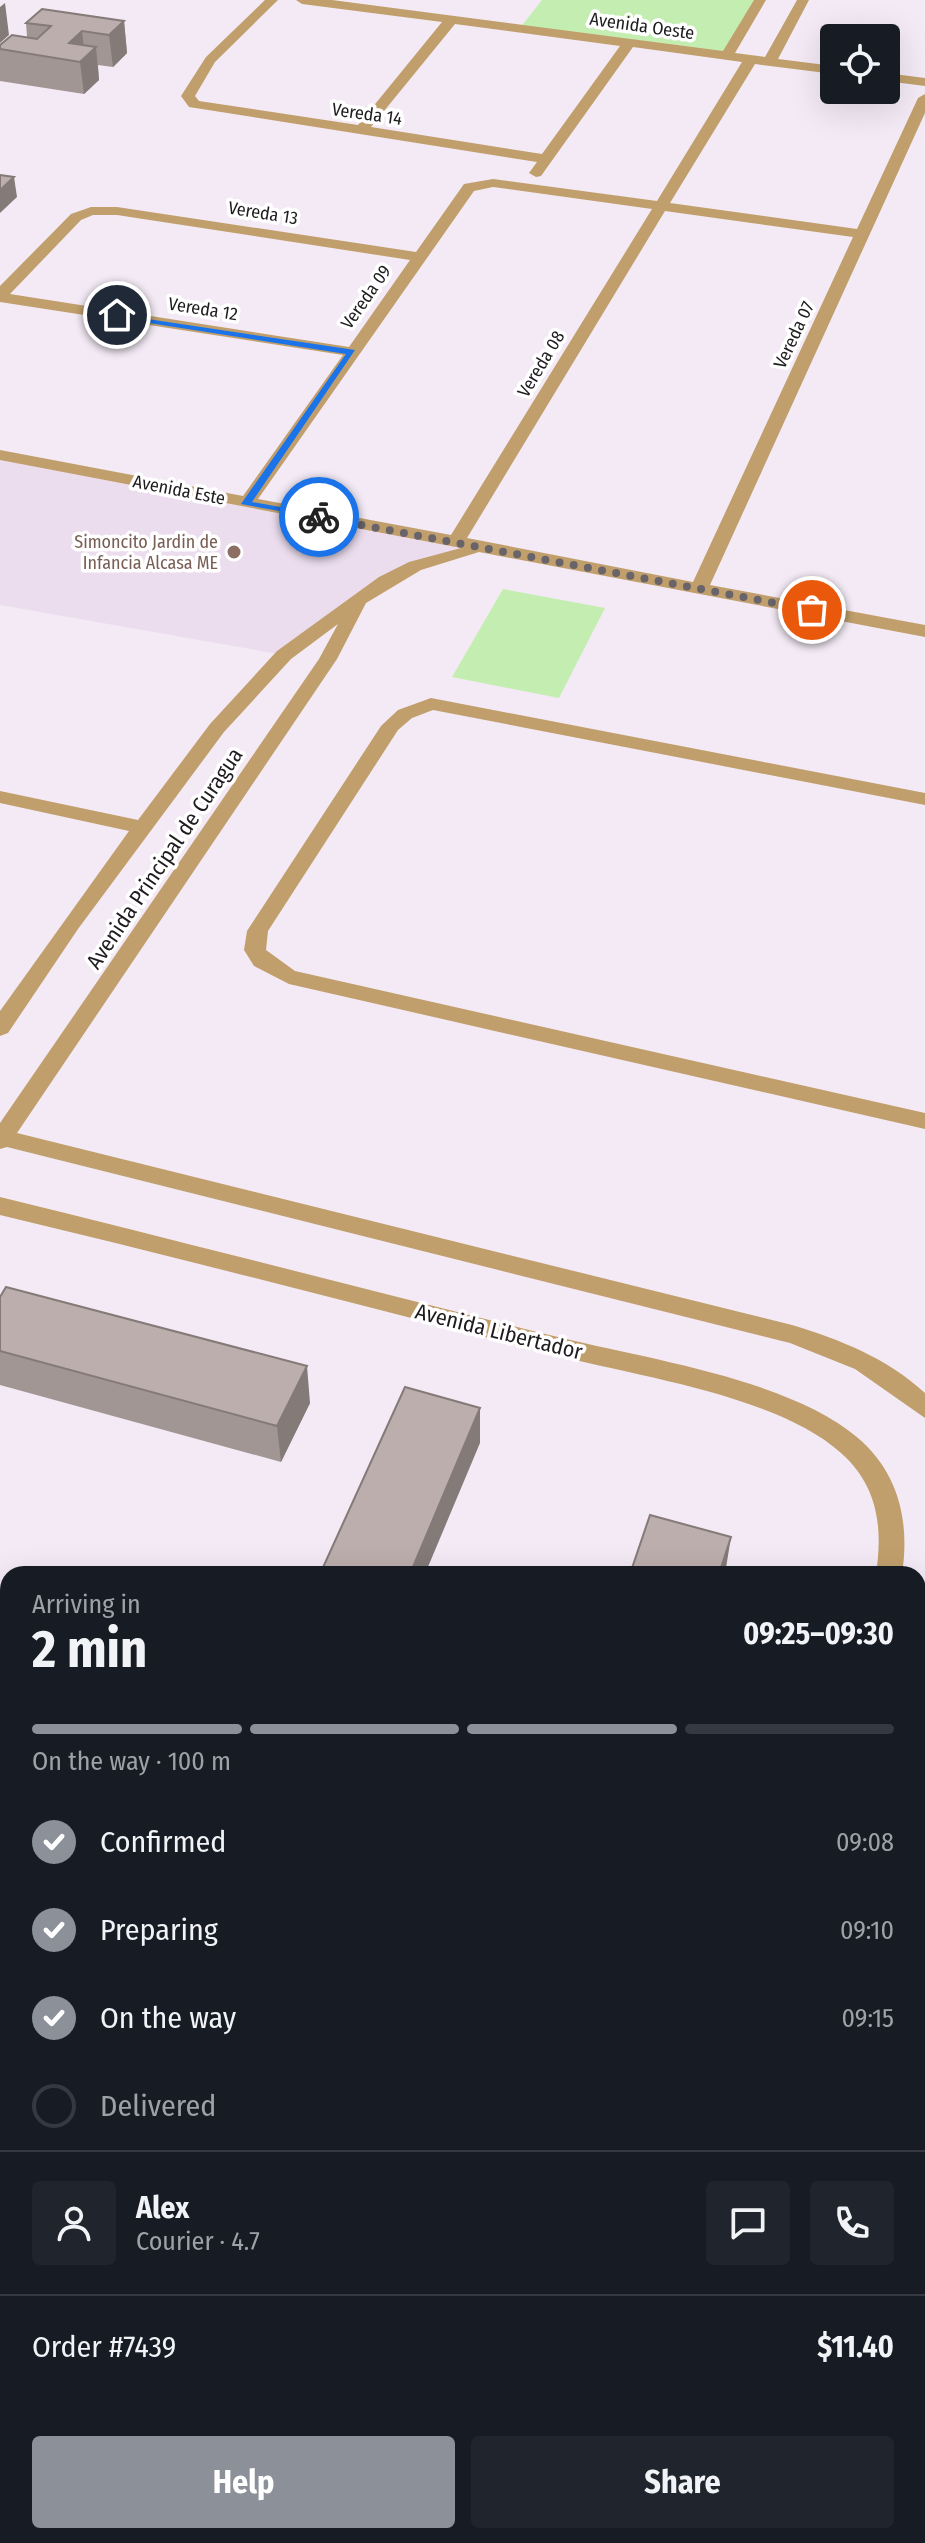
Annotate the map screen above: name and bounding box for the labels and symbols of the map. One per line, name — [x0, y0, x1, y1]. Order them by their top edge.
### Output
street label: Avenida Oeste — [588, 8, 696, 44]
street label: Vereda 14 — [330, 98, 404, 130]
street label: Vereda 13 — [227, 197, 299, 229]
street label: Vereda 09 — [336, 261, 396, 333]
pin — [83, 281, 151, 349]
street label: Vereda 12 — [167, 293, 239, 325]
street label: Vereda 07 — [769, 298, 819, 372]
street label: Vereda 08 — [513, 327, 569, 401]
street label: Avenida Este — [131, 470, 227, 510]
courier — [279, 477, 359, 557]
place label: Simoncito Jardin de Infancia Alcasa ME — [74, 531, 218, 574]
marker: Simoncito Jardin de Infancia Alcasa ME — [225, 543, 243, 561]
pin — [778, 576, 846, 644]
street label: Avenida Principal de Curagua — [80, 743, 249, 974]
street label: Avenida Libertador — [412, 1298, 586, 1365]

